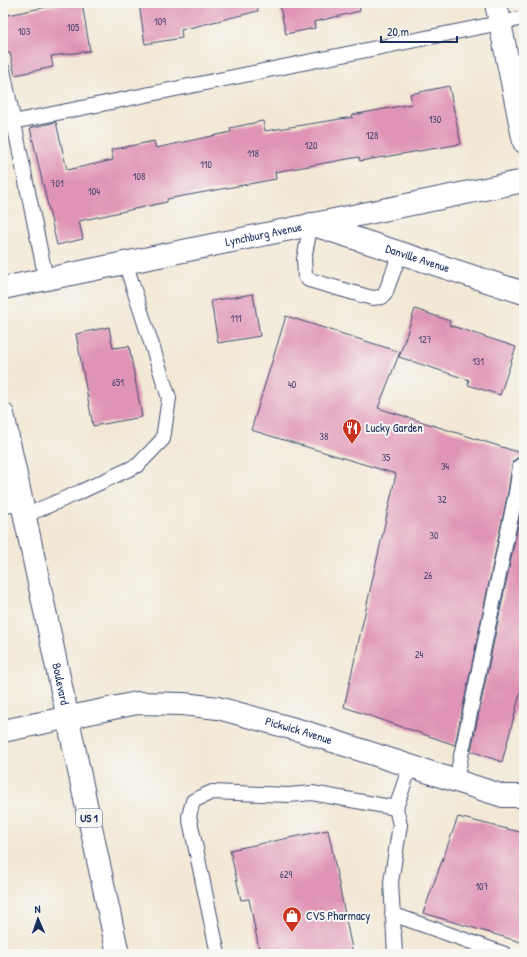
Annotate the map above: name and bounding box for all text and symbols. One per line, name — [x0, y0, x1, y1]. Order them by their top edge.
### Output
house number: 109 — [154, 15, 166, 28]
scale bar — [381, 18, 457, 44]
house number: 105 — [67, 21, 80, 34]
text: 20 m — [387, 23, 409, 40]
house number: 103 — [18, 25, 31, 38]
house number: 130 — [429, 113, 442, 126]
house number: 128 — [366, 129, 378, 142]
house number: 120 — [305, 139, 318, 152]
house number: 118 — [247, 147, 259, 160]
house number: 110 — [200, 158, 212, 171]
house number: 108 — [133, 170, 145, 183]
house number: 701 — [50, 177, 64, 190]
house number: 104 — [88, 185, 100, 198]
street label: Lynchburg Avenue — [224, 218, 303, 250]
street label: Danville Avenue — [383, 240, 452, 276]
house number: 111 — [231, 312, 242, 325]
house number: 127 — [418, 333, 432, 346]
house number: 131 — [472, 355, 484, 368]
house number: 651 — [112, 376, 124, 389]
house number: 40 — [288, 378, 297, 391]
restaurant icon: Lucky Garden — [341, 417, 363, 445]
place label: Lucky Garden — [366, 419, 423, 436]
house number: 38 — [320, 430, 328, 443]
house number: 35 — [382, 451, 391, 464]
house number: 34 — [441, 460, 449, 473]
house number: 32 — [437, 493, 447, 506]
house number: 30 — [430, 529, 439, 542]
house number: 26 — [424, 569, 432, 582]
house number: 24 — [415, 648, 423, 661]
street label: Boulevard — [48, 661, 74, 707]
street label: Pickwick Avenue — [263, 712, 335, 748]
road number: US 1 — [76, 809, 102, 827]
house number: 629 — [280, 868, 292, 881]
house number: 107 — [475, 880, 489, 893]
north arrow — [18, 899, 58, 939]
text: N — [34, 902, 41, 916]
shop icon: CVS Pharmacy — [281, 905, 303, 933]
place label: CVS Pharmacy — [306, 907, 370, 924]

